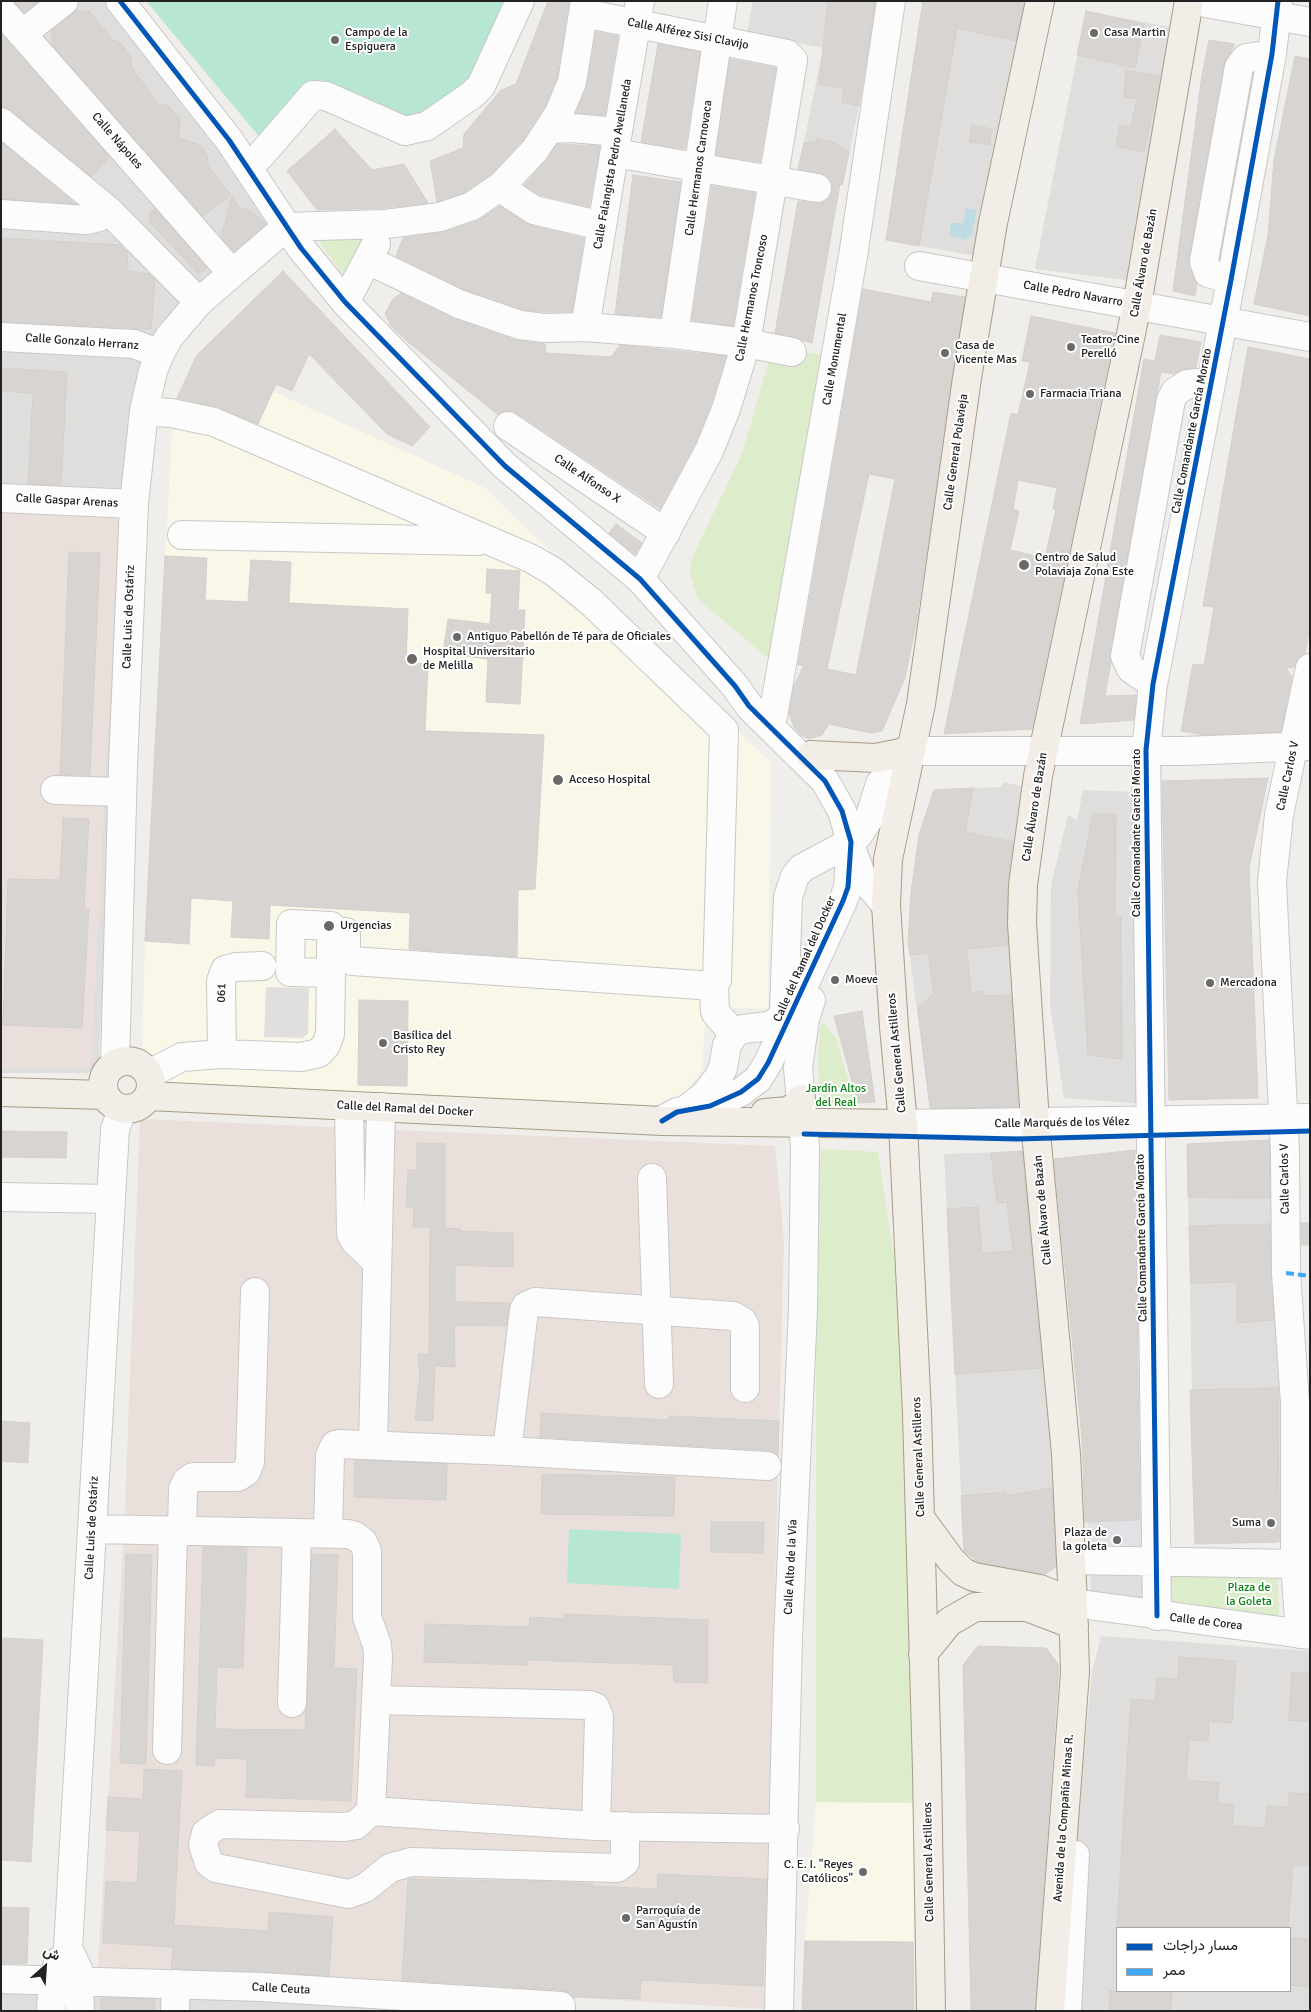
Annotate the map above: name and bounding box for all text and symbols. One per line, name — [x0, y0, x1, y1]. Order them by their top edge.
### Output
street label: Calle Alférez Sisi Clavijo — [626, 15, 750, 53]
place label: Campo de la Espiguera — [345, 26, 408, 54]
place label: Casa Martin — [1104, 26, 1166, 40]
marker: Casa Martin — [1088, 27, 1100, 39]
marker: Campo de la Espiguera — [329, 34, 341, 46]
street label: Calle Falangista Pedro Avellaneda — [591, 78, 635, 250]
street label: Calle Hermanos Carnovaca — [682, 99, 716, 237]
street label: Calle Nápoles — [89, 110, 145, 172]
street label: Calle Álvaro de Bazán — [1127, 207, 1161, 319]
street label: Calle Hermanos Troncoso — [733, 233, 771, 363]
street label: Calle Pedro Navarro — [1022, 278, 1124, 310]
street label: Calle Monumental — [820, 312, 850, 406]
street label: Calle Gonzalo Herranz — [25, 331, 139, 353]
place label: Teatro-Cine Perelló — [1081, 333, 1140, 361]
place label: Casa de Vicente Mas — [955, 339, 1017, 367]
marker: Teatro-Cine Perelló — [1065, 341, 1077, 353]
marker: Casa de Vicente Mas — [939, 347, 951, 359]
street label: Calle Comandante García Morato — [1169, 347, 1215, 515]
place label: Farmacia Triana — [1040, 387, 1122, 401]
marker: Farmacia Triana — [1024, 388, 1036, 400]
street label: Calle General Polavieja — [941, 393, 971, 511]
street label: Calle Alfonso X — [551, 451, 623, 507]
street label: Calle Gaspar Arenas — [15, 491, 119, 511]
place label: Centro de Salud Polaviaja Zona Este — [1035, 551, 1134, 579]
marker: Centro de Salud Polaviaja Zona Este — [1017, 558, 1031, 572]
street label: Calle Luis de Ostáriz — [120, 565, 138, 669]
place label: Antiguo Pabellón de Té para de Oficiales — [467, 630, 671, 644]
marker: Antiguo Pabellón de Té para de Oficiales — [451, 631, 463, 643]
place label: Hospital Universitario de Melilla — [423, 645, 535, 673]
marker: Hospital Universitario de Melilla — [405, 652, 419, 666]
street label: Calle Carlos V — [1274, 740, 1302, 812]
street label: Calle Comandante García Morato — [1130, 749, 1144, 917]
street label: Calle Álvaro de Bazán — [1019, 751, 1051, 863]
marker: Acceso Hospital — [551, 773, 565, 787]
place label: Acceso Hospital — [569, 773, 650, 787]
street label: Calle del Ramal del Docker — [771, 894, 839, 1024]
marker: Urgencias — [322, 919, 336, 933]
place label: Urgencias — [340, 919, 392, 933]
place label: Moeve — [845, 973, 878, 987]
marker: Moeve — [829, 974, 841, 986]
place label: Mercadona — [1220, 976, 1277, 990]
marker: Mercadona — [1204, 977, 1216, 989]
street label: 061 — [214, 983, 230, 1003]
street label: Calle General Astilleros — [885, 993, 909, 1113]
place label: Basílica del Cristo Rey — [393, 1029, 452, 1057]
marker: Basílica del Cristo Rey — [377, 1037, 389, 1049]
park label: Jardín Altos del Real — [806, 1082, 866, 1110]
street label: Calle del Ramal del Docker — [336, 1098, 474, 1120]
street label: Calle Marqués de los Vélez — [994, 1115, 1130, 1131]
street label: Calle Carlos V — [1277, 1143, 1293, 1215]
street label: Calle Álvaro de Bazán — [1031, 1154, 1055, 1266]
street label: Calle Comandante García Morato — [1133, 1154, 1151, 1322]
street label: Calle General Astilleros — [910, 1397, 928, 1517]
street label: Calle Luis de Ostáriz — [82, 1476, 102, 1580]
place label: Suma — [1232, 1516, 1261, 1530]
marker: Suma — [1265, 1517, 1277, 1529]
street label: Calle Alto de la Vía — [781, 1519, 801, 1615]
place label: Plaza de la goleta — [1062, 1526, 1107, 1554]
marker: Plaza de la goleta — [1111, 1534, 1123, 1546]
park label: Plaza de la Goleta — [1226, 1581, 1272, 1609]
street label: Calle de Corea — [1169, 1610, 1243, 1634]
street label: Avenida de la Compañía Minas R. — [1051, 1734, 1077, 1902]
street label: Calle General Astilleros — [921, 1802, 937, 1922]
place label: C. E. I. "Reyes Católicos" — [784, 1858, 853, 1886]
marker: C. E. I. "Reyes Católicos" — [857, 1866, 869, 1878]
place label: Parroquía de San Agustín — [636, 1904, 701, 1932]
marker: Parroquía de San Agustín — [620, 1912, 632, 1924]
legend — [1116, 1927, 1291, 1992]
text: مسار دراجات — [1163, 1936, 1238, 1954]
north arrow — [20, 1942, 70, 1992]
text: ش — [40, 1942, 63, 1964]
text: ممر — [1163, 1961, 1185, 1979]
street label: Calle Ceuta — [251, 1980, 311, 1998]

